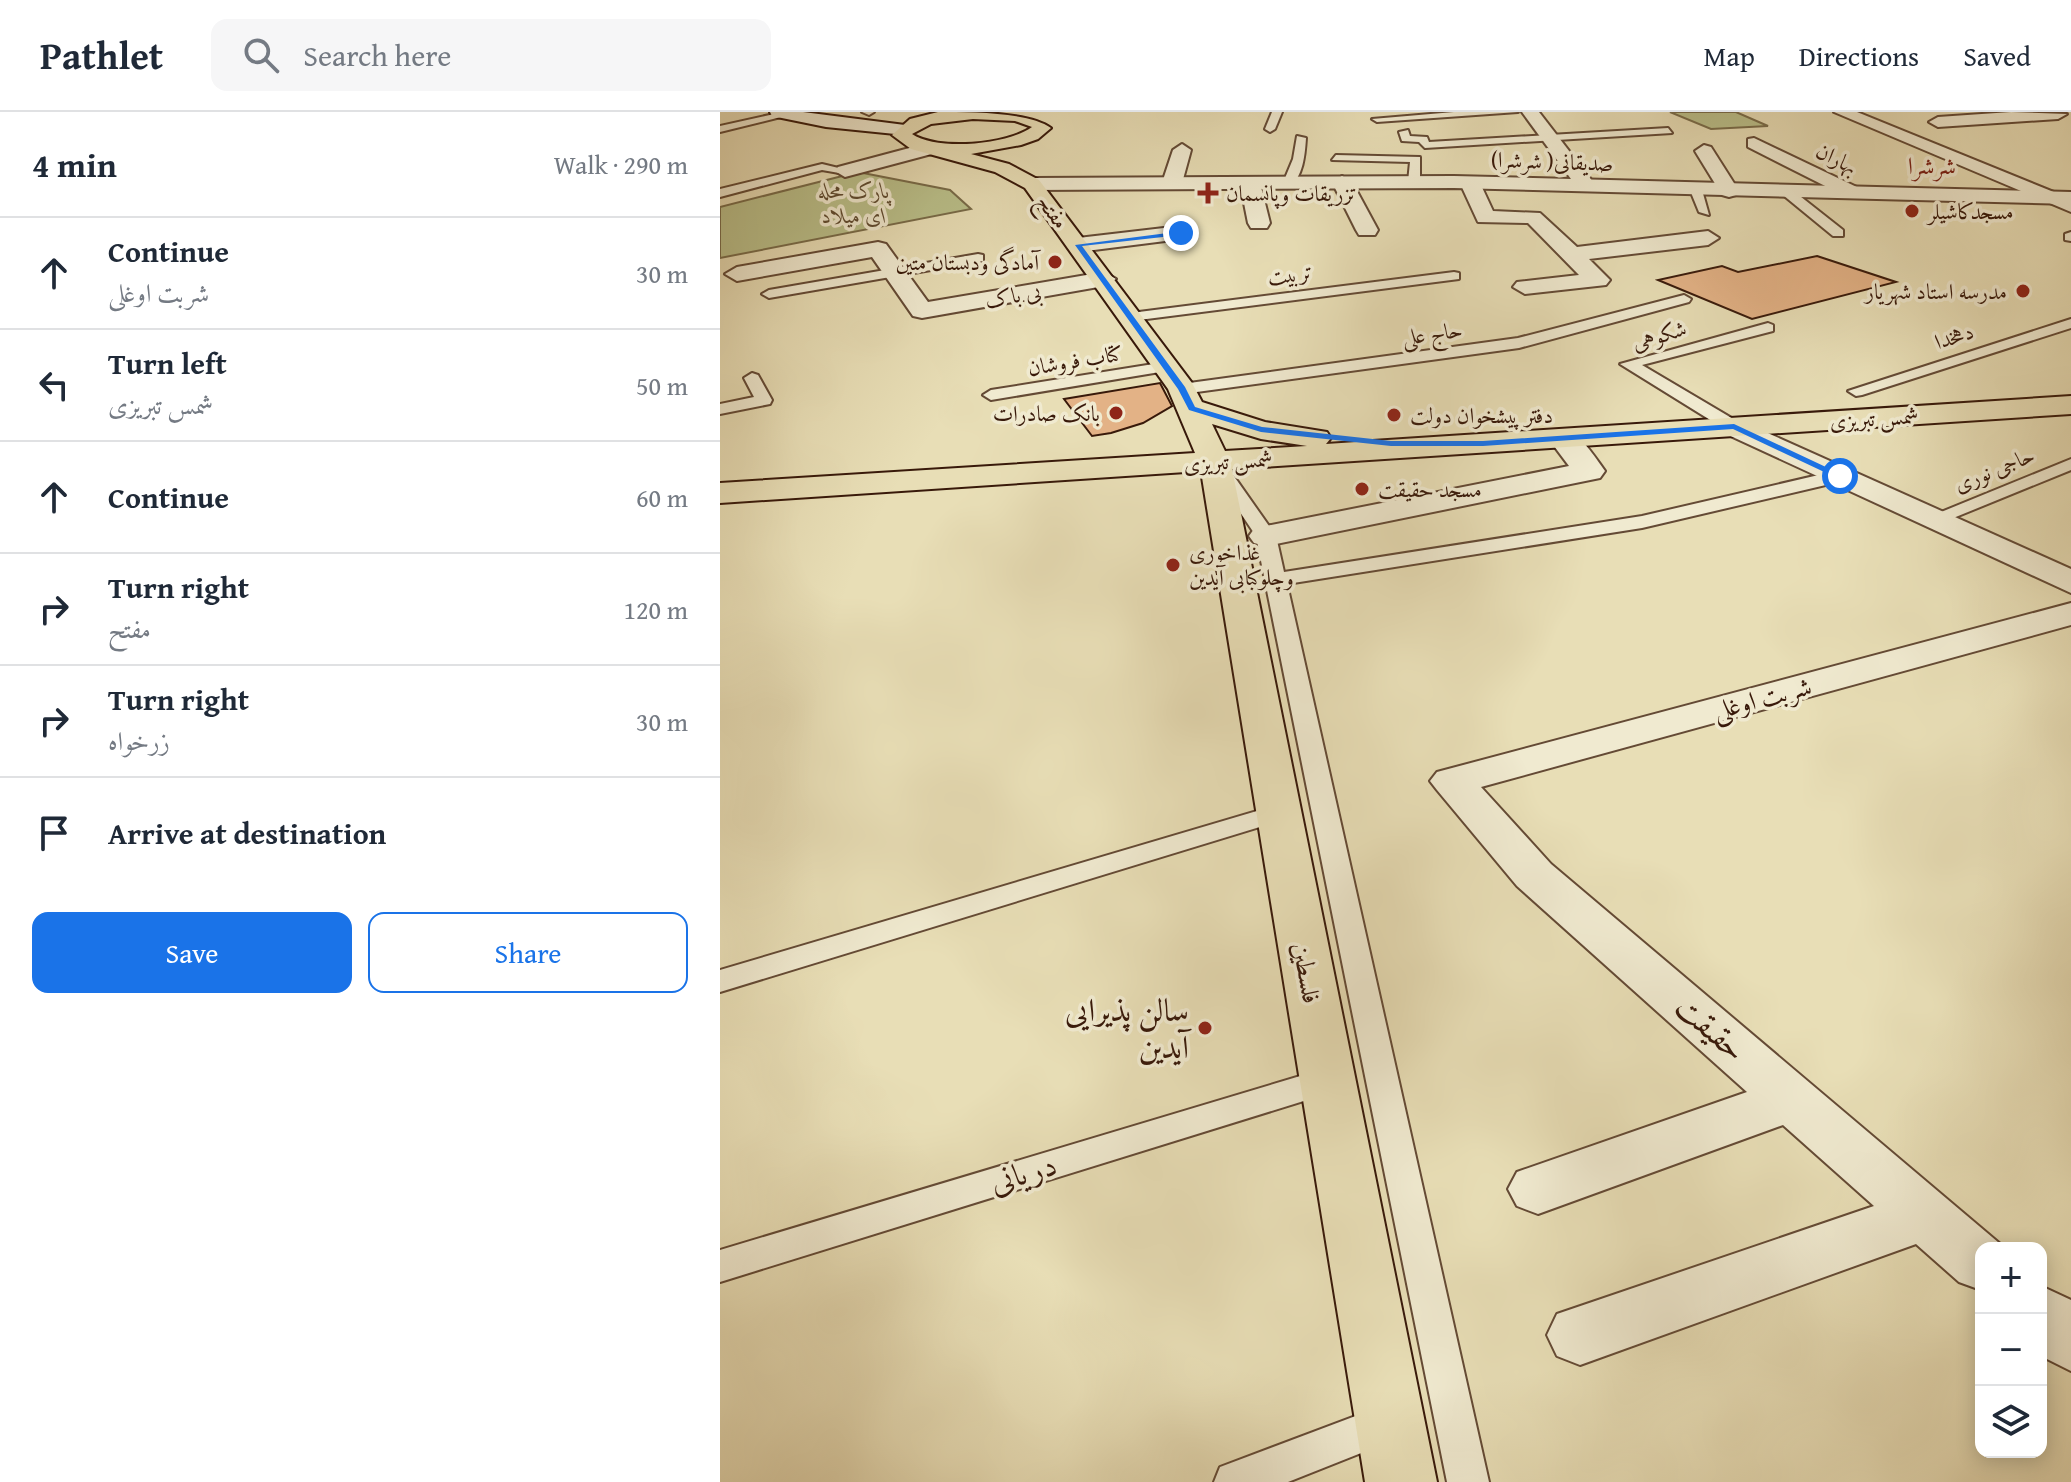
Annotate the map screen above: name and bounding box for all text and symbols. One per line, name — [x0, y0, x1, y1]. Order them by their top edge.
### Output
search box — [211, 19, 771, 91]
text: Pathlet — [40, 27, 163, 83]
icon: search — [239, 33, 283, 77]
text: Search here — [303, 33, 451, 77]
text: Map — [1703, 35, 1755, 76]
text: Directions — [1799, 35, 1919, 76]
text: Saved — [1963, 35, 2031, 76]
street label: بهاران — [1811, 134, 1863, 182]
text: 4 min — [32, 140, 117, 189]
street label: (شرشرا )صدیقانی — [1490, 143, 1614, 179]
text: Walk · 290 m — [554, 145, 688, 184]
district label: شرشرا — [1908, 148, 1956, 183]
park label: پارک محله ای میلاد — [818, 174, 892, 231]
place label: تزریقات وپانسمان — [1226, 177, 1357, 210]
marker: تزریقات وپانسمان — [1197, 182, 1219, 204]
street label: مفتح — [1026, 187, 1077, 238]
place label: مسجدکاشیلر — [1926, 195, 2014, 227]
marker: مسجدکاشیلر — [1903, 202, 1921, 220]
route end — [1163, 215, 1199, 251]
text: Continue — [108, 229, 229, 273]
place label: آمادگی ودبستان متین — [896, 246, 1041, 278]
icon: ahead — [32, 251, 76, 295]
marker: آمادگی ودبستان متین — [1046, 253, 1064, 271]
text: 30 m — [636, 254, 688, 293]
street label: تربیت — [1266, 255, 1314, 293]
text: شربت اوغلی — [108, 273, 209, 312]
street label: بی باک — [982, 274, 1044, 317]
place label: مدرسه استاد شهریار — [1863, 275, 2007, 307]
marker: مدرسه استاد شهریار — [2014, 282, 2032, 300]
street label: شکوهی — [1628, 312, 1690, 358]
street label: حاج علی — [1400, 313, 1465, 357]
street label: دهخدا — [1930, 315, 1978, 357]
street label: کتاب فروشان — [1025, 337, 1125, 383]
text: Turn left — [108, 341, 227, 385]
icon: left — [32, 363, 76, 407]
text: 50 m — [636, 366, 688, 405]
text: شمس تبریزی — [108, 385, 214, 424]
place label: بانک صادرات — [993, 397, 1100, 429]
place label: دفتر پیشخوان دولت — [1410, 399, 1553, 431]
street label: شمس تبریزی — [1828, 399, 1920, 437]
marker: بانک صادرات — [1107, 404, 1125, 422]
marker: دفتر پیشخوان دولت — [1385, 406, 1403, 424]
street label: حاجی نوری — [1949, 438, 2039, 500]
street label: شمس تبریزی — [1182, 442, 1274, 480]
route start — [1822, 458, 1858, 494]
place label: مسجد حقیقت — [1378, 473, 1482, 505]
icon: ahead — [32, 475, 76, 519]
text: Continue — [108, 475, 229, 519]
text: 60 m — [636, 478, 688, 517]
marker: مسجد حقیقت — [1353, 480, 1371, 498]
place label: غذاخوری وچلوکبابی آیدین — [1189, 536, 1294, 594]
marker: غذاخوری وچلوکبابی آیدین — [1164, 556, 1182, 574]
text: Turn right — [108, 565, 249, 609]
icon: right — [32, 587, 76, 631]
text: 120 m — [623, 590, 688, 629]
text: مفتح — [108, 609, 151, 648]
street label: شربت اوغلی — [1708, 666, 1816, 729]
text: Turn right — [108, 677, 249, 721]
icon: right — [32, 699, 76, 743]
text: 30 m — [636, 702, 688, 741]
text: زرخواه — [108, 721, 170, 760]
icon: arrive — [32, 811, 76, 855]
text: Arrive at destination — [108, 811, 386, 855]
button: Save — [32, 912, 352, 993]
button: Share — [368, 912, 688, 993]
street label: فلسطین — [1283, 939, 1332, 1007]
street label: حقیقت — [1665, 983, 1757, 1072]
place label: سالن پذیرایی آیدین — [1065, 986, 1192, 1070]
marker: سالن پذیرایی آیدین — [1196, 1019, 1214, 1037]
street label: دریانی — [983, 1140, 1062, 1205]
map controls — [1975, 1242, 2047, 1458]
button: + — [1975, 1242, 2047, 1314]
button: − — [1975, 1314, 2047, 1386]
button: layers — [1975, 1386, 2047, 1458]

